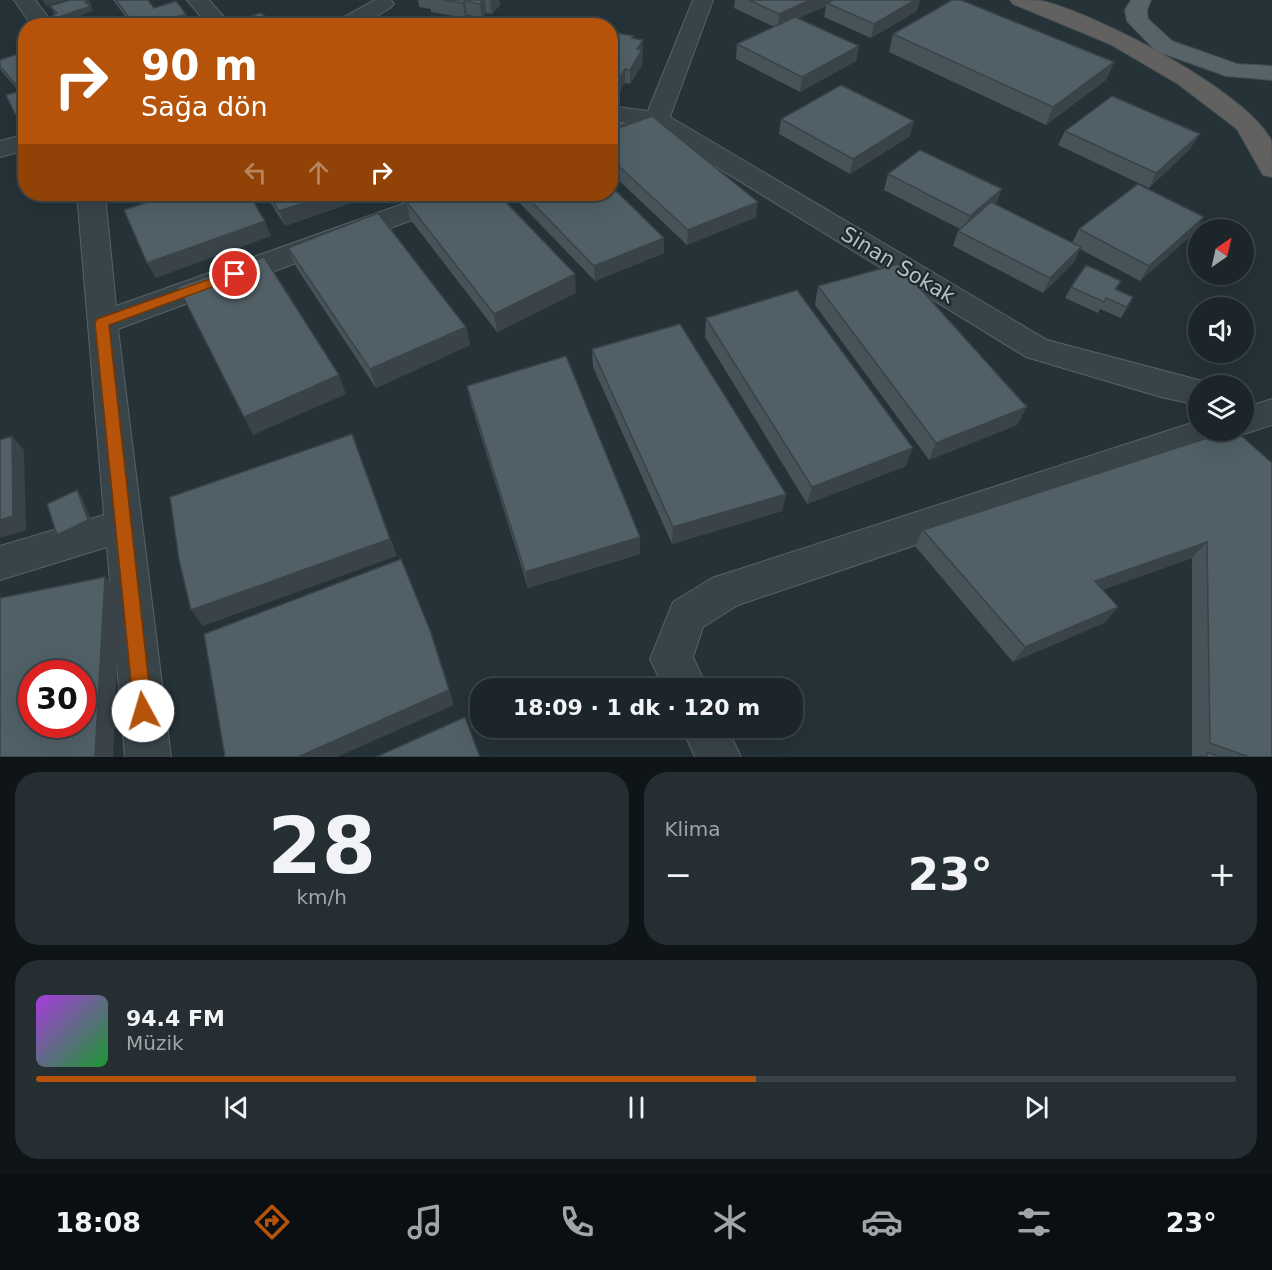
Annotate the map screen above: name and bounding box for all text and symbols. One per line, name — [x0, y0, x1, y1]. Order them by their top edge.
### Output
text: 90 m — [141, 41, 258, 90]
icon: right — [42, 42, 120, 120]
text: Sağa dön — [141, 91, 268, 122]
icon: left — [239, 156, 272, 189]
icon: ahead — [302, 156, 335, 189]
icon: right — [365, 156, 398, 189]
north arrow — [1188, 219, 1254, 285]
map controls — [1188, 219, 1254, 441]
street label: Sinan Sokak — [837, 222, 960, 309]
pin — [209, 248, 260, 299]
icon: arrive — [218, 257, 251, 290]
button: sound — [1188, 297, 1254, 363]
button: layers — [1188, 375, 1254, 441]
speed limit sign: 30 — [18, 660, 96, 738]
position arrow — [111, 679, 175, 743]
text: 18:09 · 1 dk · 120 m — [513, 695, 760, 720]
text: 28 — [267, 801, 376, 891]
text: Klima — [665, 817, 720, 841]
text: 23° — [908, 848, 993, 901]
text: − — [665, 855, 692, 894]
text: + — [1208, 855, 1236, 894]
text: km/h — [297, 885, 347, 909]
text: 94.4 FM — [126, 1006, 225, 1031]
text: Müzik — [126, 1031, 184, 1055]
icon: previous — [220, 1091, 253, 1124]
icon: pause — [620, 1091, 653, 1124]
icon: next — [1020, 1091, 1053, 1124]
icon: directions — [251, 1201, 293, 1243]
icon: music — [404, 1201, 446, 1243]
icon: phone — [556, 1201, 598, 1243]
icon: climate — [709, 1201, 751, 1243]
icon: car — [861, 1201, 903, 1243]
icon: filters — [1013, 1201, 1055, 1243]
text: 18:08 — [55, 1207, 141, 1238]
text: 23° — [1166, 1207, 1217, 1238]

